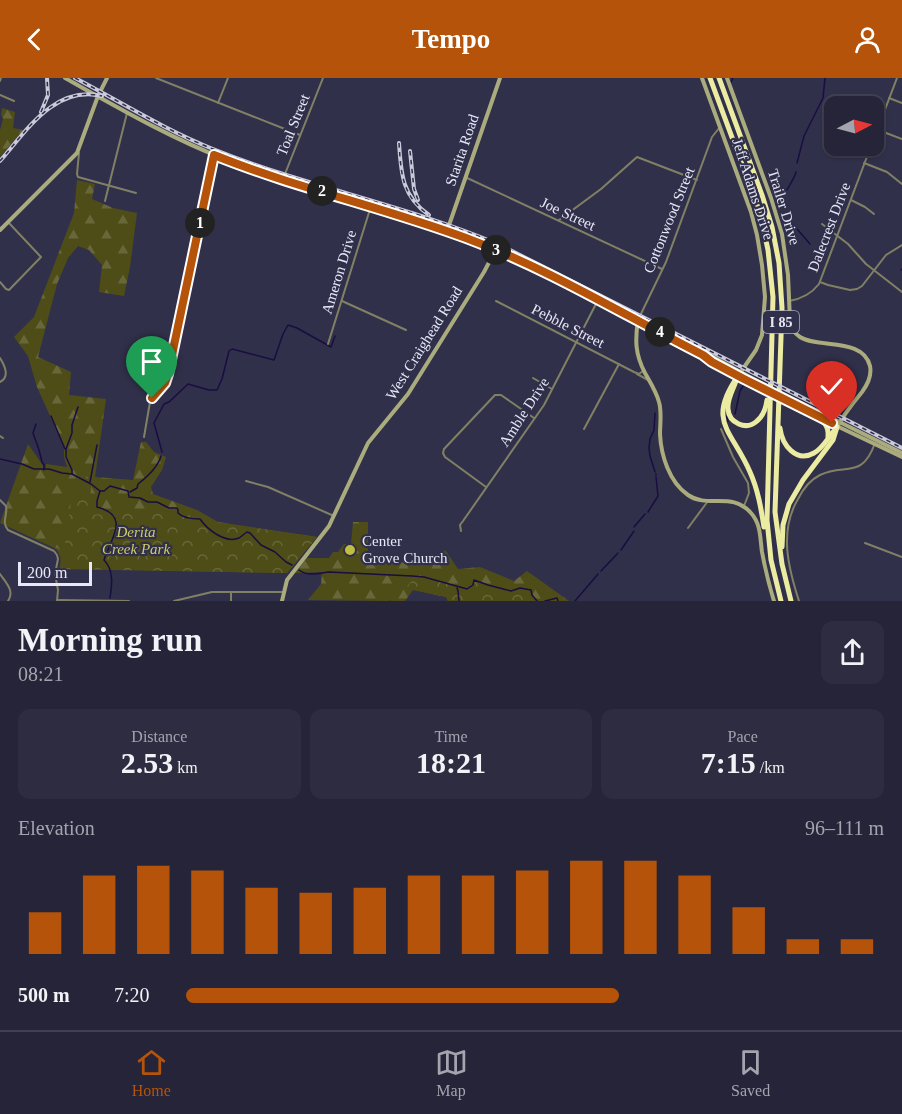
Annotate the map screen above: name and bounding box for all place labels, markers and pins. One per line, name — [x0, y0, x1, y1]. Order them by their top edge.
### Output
pin: 2 — [307, 176, 337, 206]
pin: 1 — [185, 208, 215, 238]
pin: 3 — [481, 235, 511, 265]
pin: 4 — [645, 317, 675, 347]
pin — [126, 336, 177, 398]
pin — [806, 361, 857, 423]
place label: Center Grove Church — [362, 533, 448, 566]
marker: Center Grove Church — [343, 543, 357, 557]

